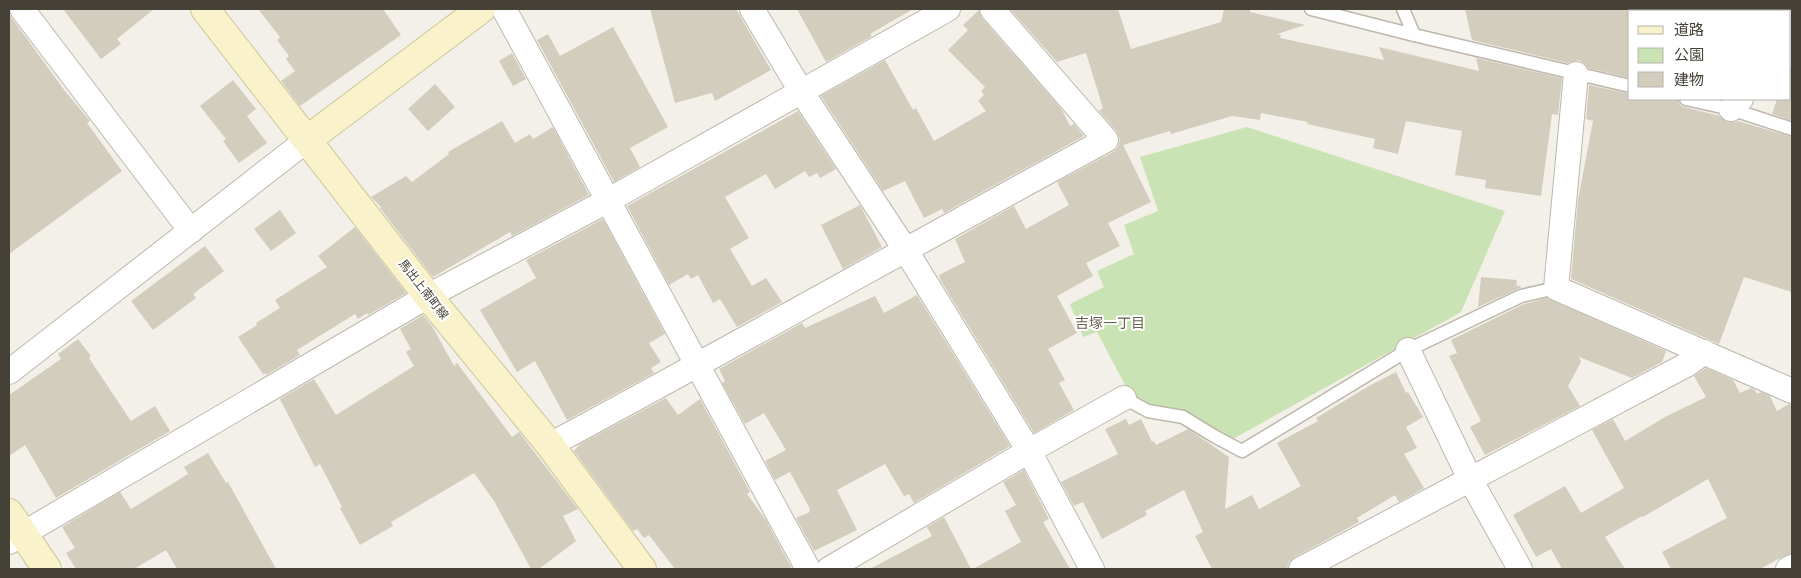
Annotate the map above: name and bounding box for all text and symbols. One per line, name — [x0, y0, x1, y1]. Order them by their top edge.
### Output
legend — [1628, 10, 1791, 100]
text: 道路 — [1674, 20, 1704, 39]
text: 公園 — [1674, 45, 1704, 64]
text: 建物 — [1674, 70, 1704, 89]
street label: 馬出上南町線 — [396, 256, 452, 322]
district label: 吉塚一丁目 — [1075, 314, 1145, 332]

